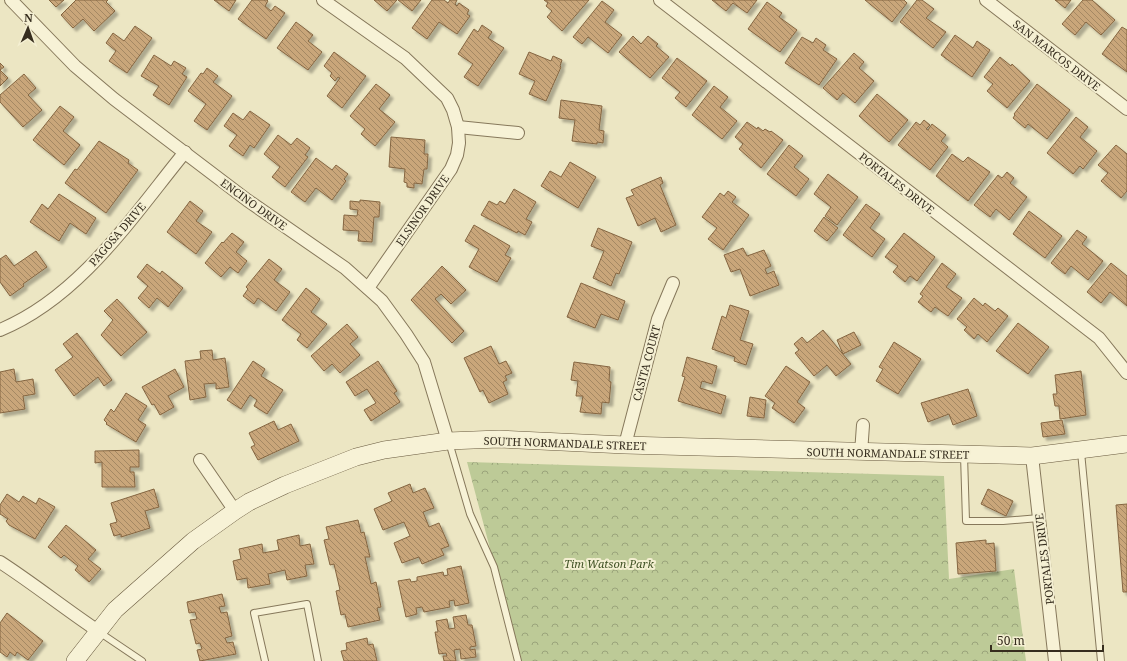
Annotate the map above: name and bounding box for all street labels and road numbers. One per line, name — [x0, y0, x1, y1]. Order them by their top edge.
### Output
street label: SAN MARCOS DRIVE — [1010, 16, 1104, 94]
street label: PORTALES DRIVE — [856, 149, 938, 217]
street label: ELSINOR DRIVE — [392, 171, 452, 249]
street label: ENCINO DRIVE — [218, 175, 290, 233]
street label: PAGOSA DRIVE — [85, 199, 149, 269]
street label: CASITA COURT — [629, 323, 663, 403]
street label: SOUTH NORMANDALE STREET — [483, 433, 647, 453]
street label: SOUTH NORMANDALE STREET — [806, 444, 970, 462]
street label: PORTALES DRIVE — [1031, 512, 1057, 605]

